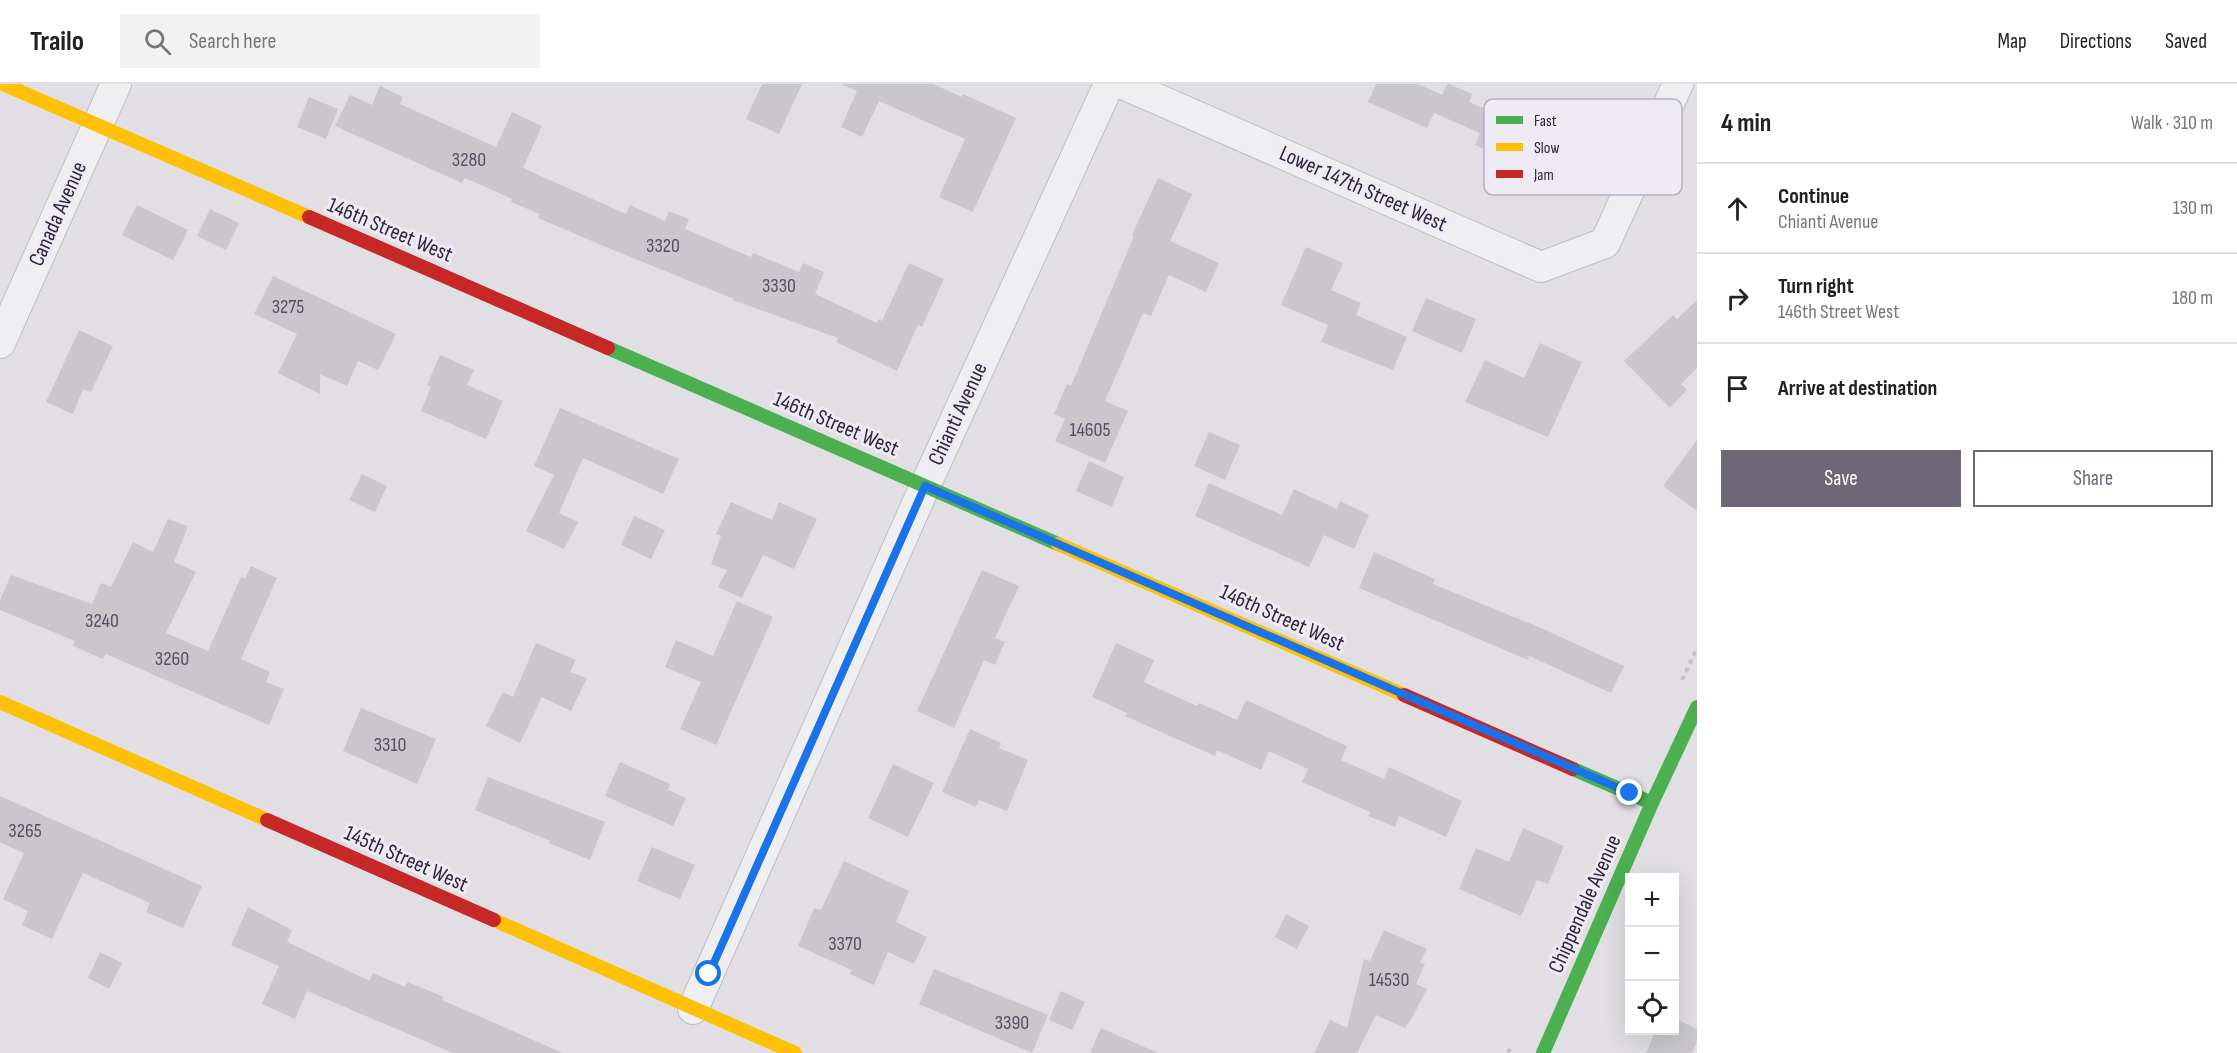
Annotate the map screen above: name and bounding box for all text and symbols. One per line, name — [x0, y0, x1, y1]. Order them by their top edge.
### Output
search box — [120, 14, 540, 68]
text: Trailo — [30, 25, 84, 58]
icon: search — [141, 25, 174, 58]
text: Search here — [189, 28, 276, 55]
text: Map — [1997, 29, 2027, 54]
text: Directions — [2060, 29, 2132, 54]
text: Saved — [2165, 29, 2207, 54]
legend — [1484, 99, 1682, 195]
text: 4 min — [1721, 108, 1771, 139]
text: Walk · 310 m — [2131, 111, 2213, 135]
text: Fast — [1534, 112, 1557, 131]
text: Slow — [1534, 139, 1559, 158]
street label: Lower 147th Street West — [1275, 140, 1451, 238]
house number: 3280 — [452, 148, 486, 172]
street label: Canada Avenue — [23, 158, 93, 270]
text: Jam — [1533, 166, 1554, 185]
text: Continue — [1778, 183, 1849, 210]
street label: 146th Street West — [323, 191, 457, 269]
icon: ahead — [1721, 192, 1754, 225]
text: 130 m — [2173, 196, 2213, 220]
text: Chianti Avenue — [1778, 210, 1878, 234]
house number: 3320 — [646, 234, 680, 258]
text: Turn right — [1778, 273, 1854, 300]
house number: 3330 — [762, 274, 796, 298]
icon: right — [1721, 282, 1754, 315]
text: 180 m — [2172, 286, 2213, 310]
house number: 3275 — [272, 295, 304, 319]
text: 146th Street West — [1778, 300, 1899, 324]
street label: Chianti Avenue — [922, 358, 994, 470]
icon: arrive — [1721, 372, 1754, 405]
text: Arrive at destination — [1778, 375, 1937, 402]
street label: 146th Street West — [769, 385, 903, 463]
house number: 14605 — [1069, 418, 1111, 442]
button: Save — [1721, 450, 1961, 507]
button: Share — [1973, 450, 2213, 507]
street label: 146th Street West — [1216, 579, 1349, 658]
house number: 3240 — [85, 609, 119, 633]
house number: 3260 — [155, 647, 189, 671]
house number: 3310 — [374, 733, 406, 757]
route end — [1616, 779, 1642, 805]
house number: 3265 — [8, 819, 42, 843]
street label: 145th Street West — [340, 820, 472, 898]
street label: Chippendale Avenue — [1542, 831, 1628, 977]
map controls — [1625, 873, 1679, 1035]
button: + — [1625, 873, 1679, 927]
button: − — [1625, 927, 1679, 981]
house number: 3370 — [828, 932, 862, 956]
route start — [695, 960, 721, 986]
house number: 14530 — [1369, 968, 1409, 992]
button: locate — [1625, 981, 1679, 1035]
house number: 3390 — [995, 1011, 1029, 1035]

